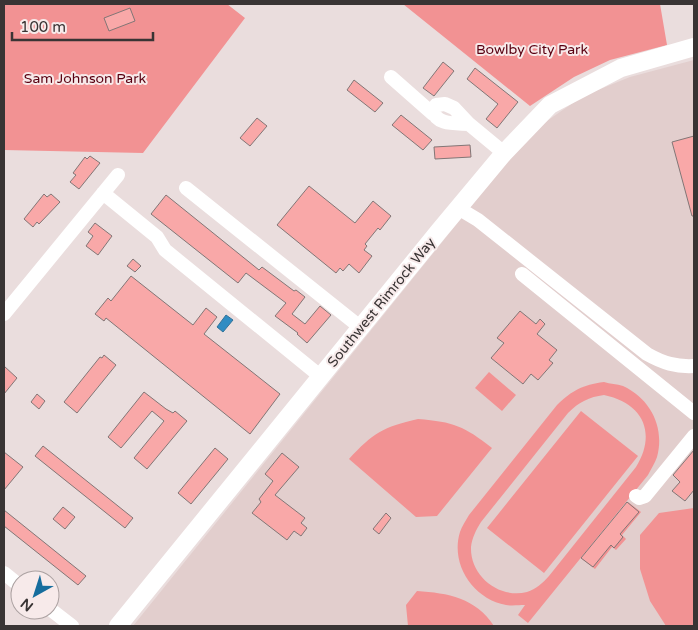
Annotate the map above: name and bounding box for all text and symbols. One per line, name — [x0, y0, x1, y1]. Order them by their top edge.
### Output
scale bar — [12, 10, 154, 42]
text: 100 m — [20, 18, 66, 36]
park label: Bowlby City Park — [476, 41, 588, 58]
park label: Sam Johnson Park — [24, 70, 147, 87]
street label: Southwest Rimrock Way — [324, 234, 439, 370]
north arrow — [10, 570, 60, 620]
text: N — [17, 595, 37, 615]

